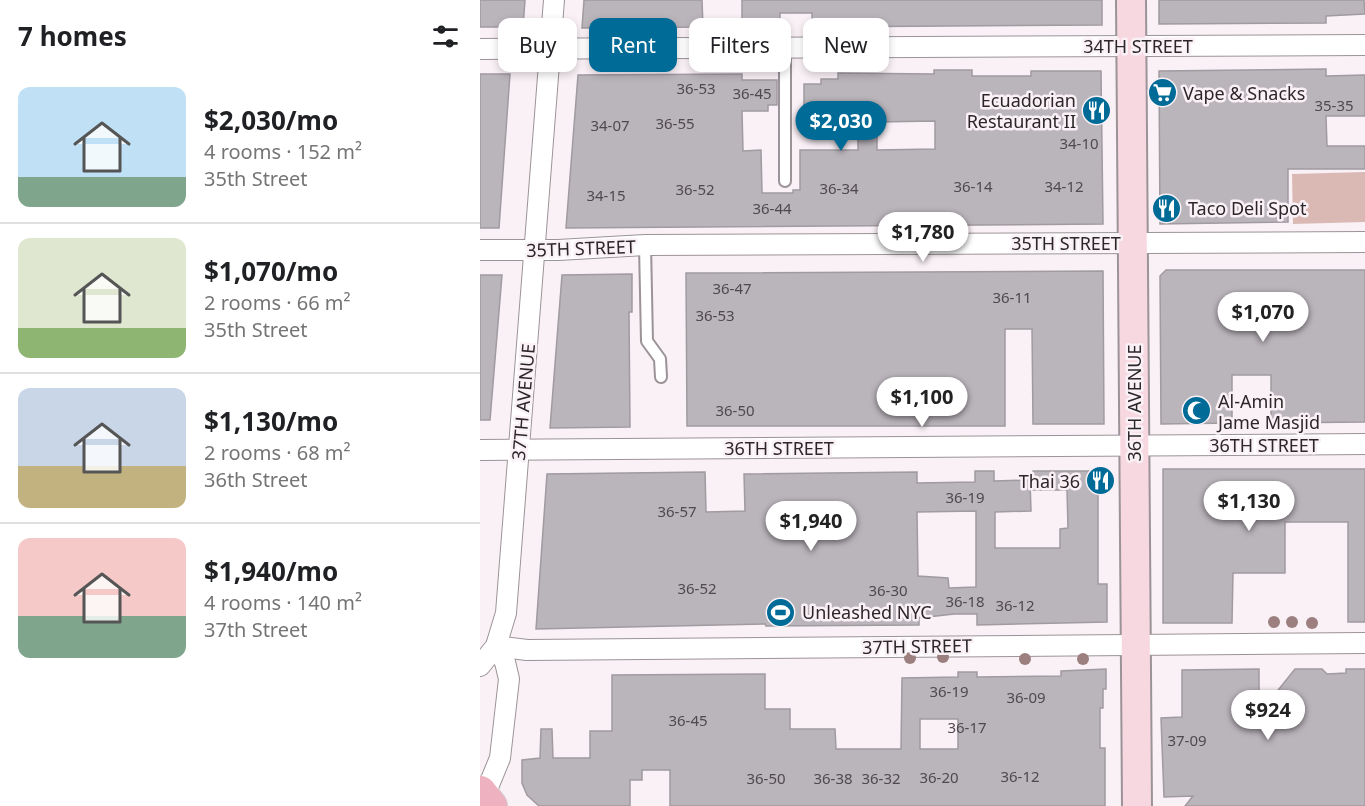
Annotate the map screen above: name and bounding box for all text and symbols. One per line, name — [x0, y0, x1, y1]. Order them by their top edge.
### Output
text: 7 homes — [18, 18, 127, 54]
chip: Buy — [498, 18, 577, 72]
chip: Rent — [589, 18, 677, 72]
chip: Filters — [689, 18, 791, 72]
chip: New — [803, 18, 889, 72]
icon: filters — [429, 20, 462, 53]
street label: 34TH STREET — [1083, 34, 1193, 58]
supermarket icon: Vape & Snacks — [1146, 77, 1178, 109]
house number: 36-53 — [676, 78, 716, 98]
place label: Vape & Snacks — [1183, 81, 1305, 105]
house number: 36-45 — [732, 83, 772, 103]
place label: Ecuadorian Restaurant II — [967, 88, 1076, 133]
restaurant icon: Ecuadorian Restaurant II — [1081, 94, 1113, 126]
house number: 35-35 — [1314, 95, 1354, 115]
pin: $2,030 — [792, 101, 890, 152]
text: $2,030/mo — [204, 102, 338, 138]
text: $2,030 — [810, 107, 872, 134]
icon: home — [66, 111, 138, 183]
house number: 36-55 — [655, 113, 695, 133]
house number: 34-07 — [590, 115, 630, 135]
house number: 34-10 — [1059, 133, 1099, 153]
text: 4 rooms · 152 m² — [204, 138, 362, 165]
text: 35th Street — [204, 165, 308, 192]
house number: 36-14 — [953, 176, 993, 196]
house number: 34-12 — [1044, 176, 1084, 196]
house number: 36-34 — [819, 178, 859, 198]
house number: 36-52 — [675, 179, 715, 199]
house number: 34-15 — [586, 185, 626, 205]
restaurant icon: Taco Deli Spot — [1151, 192, 1183, 224]
place label: Taco Deli Spot — [1188, 196, 1307, 220]
house number: 36-44 — [752, 198, 792, 218]
pin: $1,780 — [874, 212, 972, 263]
text: $1,780 — [892, 218, 954, 245]
street label: 35TH STREET — [1011, 231, 1121, 255]
street label: 35TH STREET — [526, 234, 636, 262]
text: $1,070/mo — [204, 253, 338, 289]
icon: home — [66, 262, 138, 334]
house number: 36-47 — [712, 278, 752, 298]
house number: 36-11 — [992, 287, 1032, 307]
text: 2 rooms · 66 m² — [204, 289, 351, 316]
pin: $1,070 — [1214, 292, 1312, 343]
text: $1,070 — [1232, 298, 1294, 325]
house number: 36-53 — [695, 305, 735, 325]
text: 35th Street — [204, 316, 308, 343]
street label: 37TH AVENUE — [506, 343, 540, 461]
street label: 36TH AVENUE — [1122, 344, 1146, 462]
pin: $1,100 — [873, 377, 971, 428]
text: $1,100 — [891, 383, 953, 410]
place label: Al-Amin Jame Masjid — [1216, 389, 1320, 434]
mosque icon: Al-Amin Jame Masjid — [1181, 395, 1213, 427]
house number: 36-50 — [715, 400, 755, 420]
text: $1,130/mo — [204, 403, 338, 439]
icon: home — [66, 412, 138, 484]
street label: 36TH STREET — [1209, 433, 1319, 457]
street label: 36TH STREET — [724, 436, 834, 460]
text: 2 rooms · 68 m² — [204, 439, 351, 466]
restaurant icon: Thai 36 — [1085, 465, 1117, 497]
text: 36th Street — [204, 466, 308, 493]
place label: Thai 36 — [1019, 469, 1080, 493]
pin: $1,130 — [1200, 481, 1298, 532]
house number: 36-19 — [945, 487, 985, 507]
text: $1,130 — [1218, 487, 1280, 514]
house number: 36-57 — [657, 501, 697, 521]
pin: $1,940 — [762, 501, 860, 552]
text: $1,940 — [780, 507, 842, 534]
text: $1,940/mo — [204, 553, 338, 589]
icon: home — [66, 562, 138, 634]
house number: 36-52 — [677, 578, 717, 598]
house number: 36-30 — [868, 580, 908, 600]
text: 4 rooms · 140 m² — [204, 589, 362, 616]
house number: 36-18 — [945, 591, 985, 611]
house number: 36-12 — [995, 595, 1035, 615]
sports icon: Unleashed NYC — [765, 596, 797, 628]
place label: Unleashed NYC — [802, 600, 932, 624]
text: 37th Street — [204, 616, 308, 643]
street label: 37TH STREET — [862, 633, 972, 659]
house number: 36-19 — [929, 681, 969, 701]
house number: 36-09 — [1006, 687, 1046, 707]
pin: $924 — [1232, 690, 1304, 741]
text: $924 — [1245, 696, 1291, 723]
house number: 36-45 — [668, 710, 708, 730]
house number: 36-17 — [947, 717, 987, 737]
house number: 37-09 — [1167, 730, 1207, 750]
house number: 36-12 — [1000, 766, 1040, 786]
house number: 36-20 — [919, 767, 959, 787]
house number: 36-50 — [746, 768, 786, 788]
house number: 36-38 — [813, 768, 853, 788]
house number: 36-32 — [861, 768, 901, 788]

